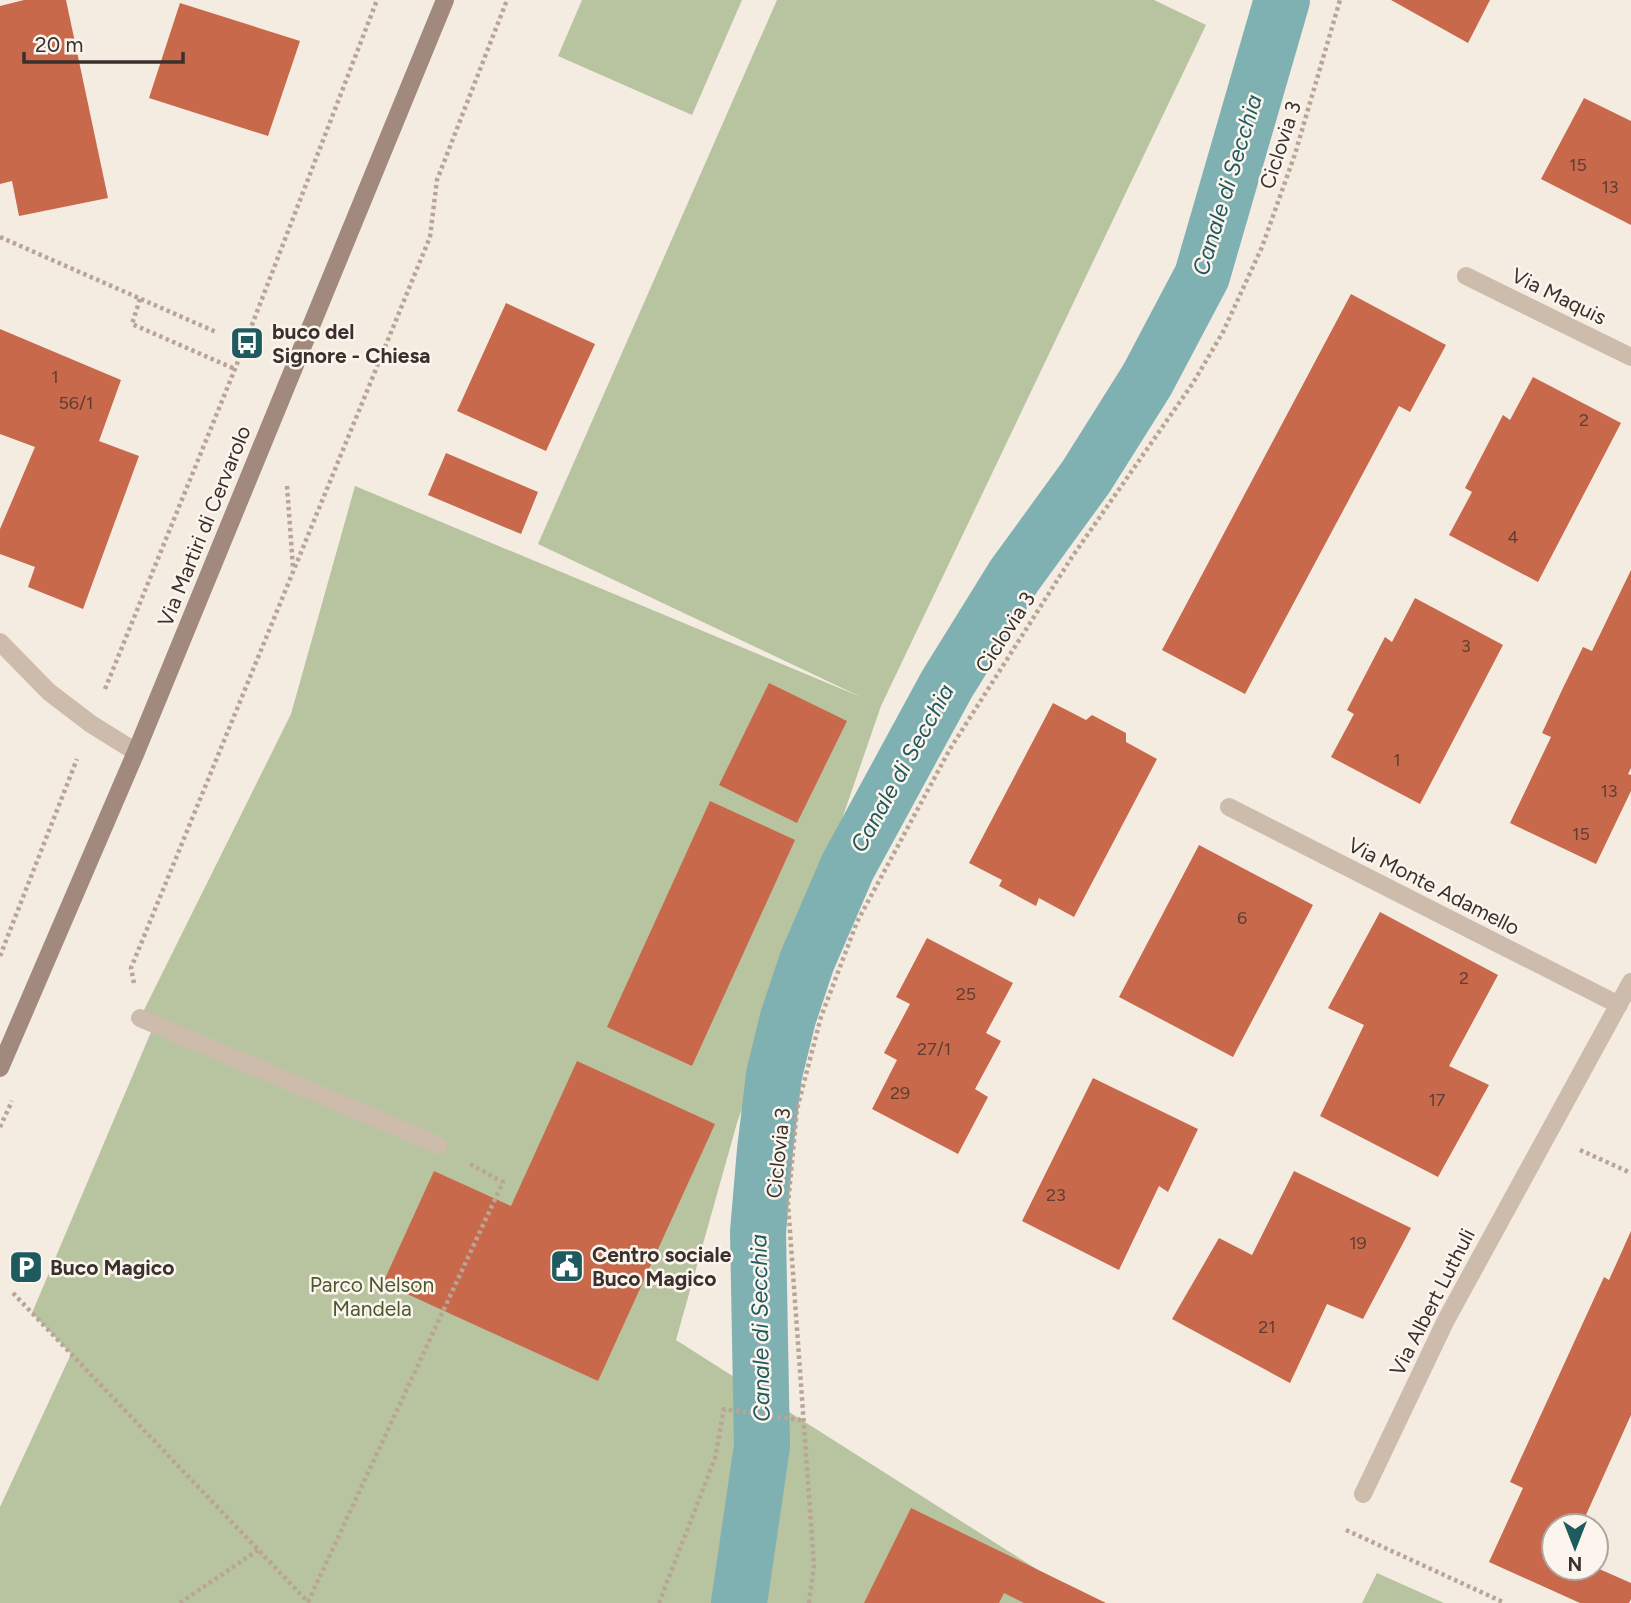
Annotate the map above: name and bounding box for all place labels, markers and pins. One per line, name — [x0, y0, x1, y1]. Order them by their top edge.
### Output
place label: buco del Signore - Chiesa — [272, 319, 430, 368]
bus stop icon: buco del Signore - Chiesa — [228, 324, 266, 362]
place label: Centro sociale Buco Magico — [592, 1242, 732, 1291]
public building icon: Centro sociale Buco Magico — [548, 1247, 586, 1285]
parking icon: Buco Magico — [7, 1248, 45, 1286]
place label: Buco Magico — [50, 1255, 174, 1280]

